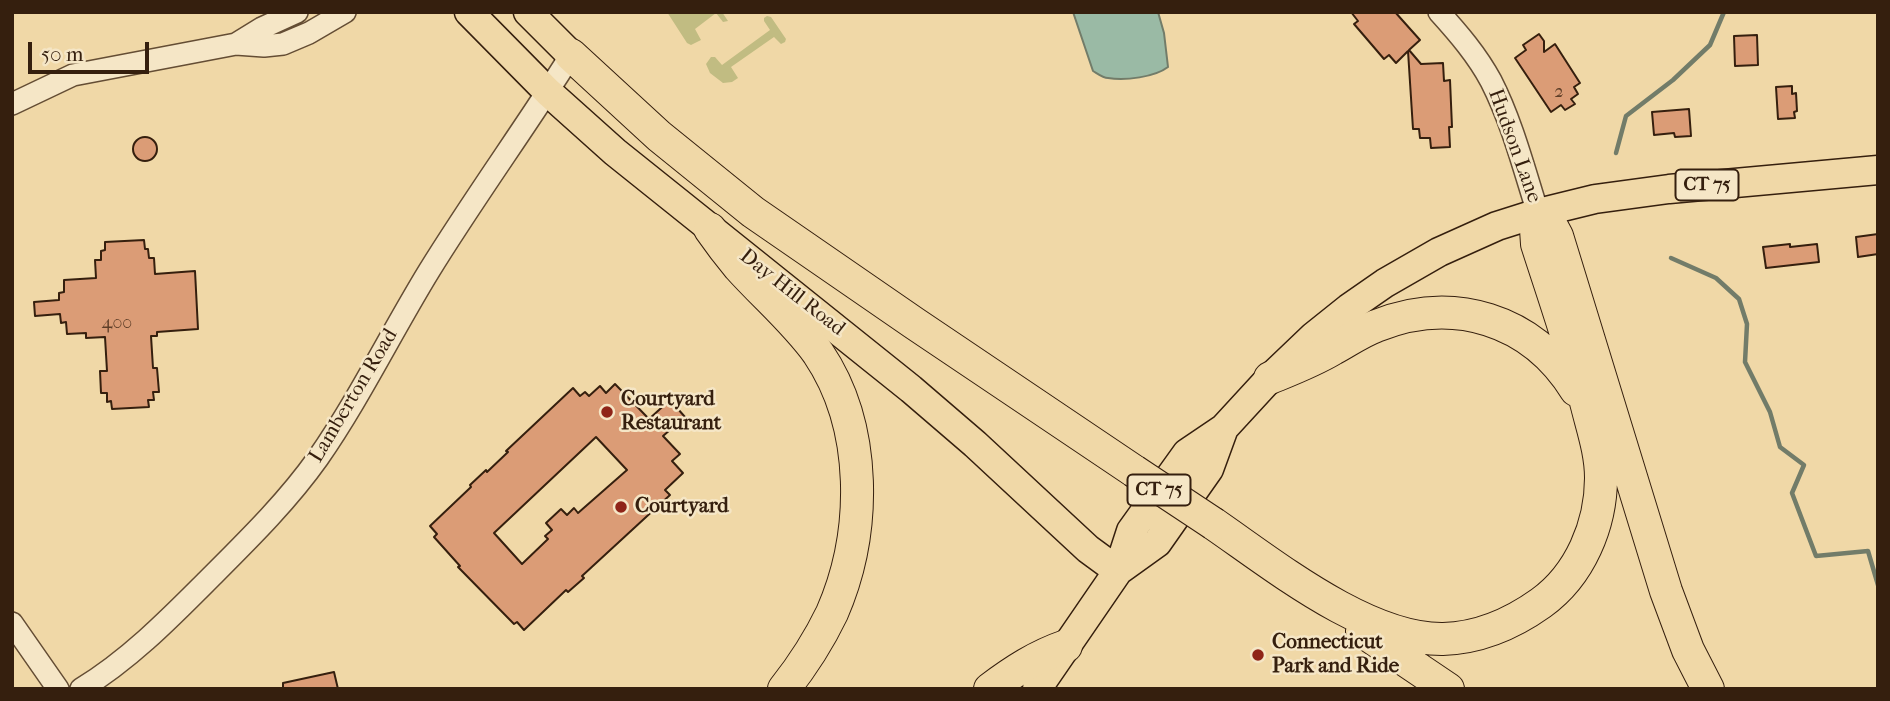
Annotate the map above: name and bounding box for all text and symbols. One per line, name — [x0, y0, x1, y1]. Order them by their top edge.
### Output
scale bar — [32, 28, 152, 72]
text: 50 m — [41, 42, 84, 66]
house number: 2 — [1554, 82, 1564, 104]
street label: Hudson Lane — [1482, 86, 1546, 206]
road number: CT 75 — [1676, 169, 1738, 200]
street label: Day Hill Road — [734, 244, 850, 342]
house number: 400 — [102, 313, 132, 335]
street label: Lamberton Road — [304, 325, 404, 467]
place label: Courtyard Restaurant — [621, 387, 721, 437]
marker: Courtyard Restaurant — [599, 404, 615, 420]
road number: CT 75 — [1128, 475, 1190, 505]
place label: Courtyard — [635, 494, 729, 520]
marker: Courtyard — [613, 499, 629, 515]
place label: Connecticut Park and Ride — [1272, 630, 1399, 680]
marker: Connecticut Park and Ride — [1250, 647, 1266, 663]

